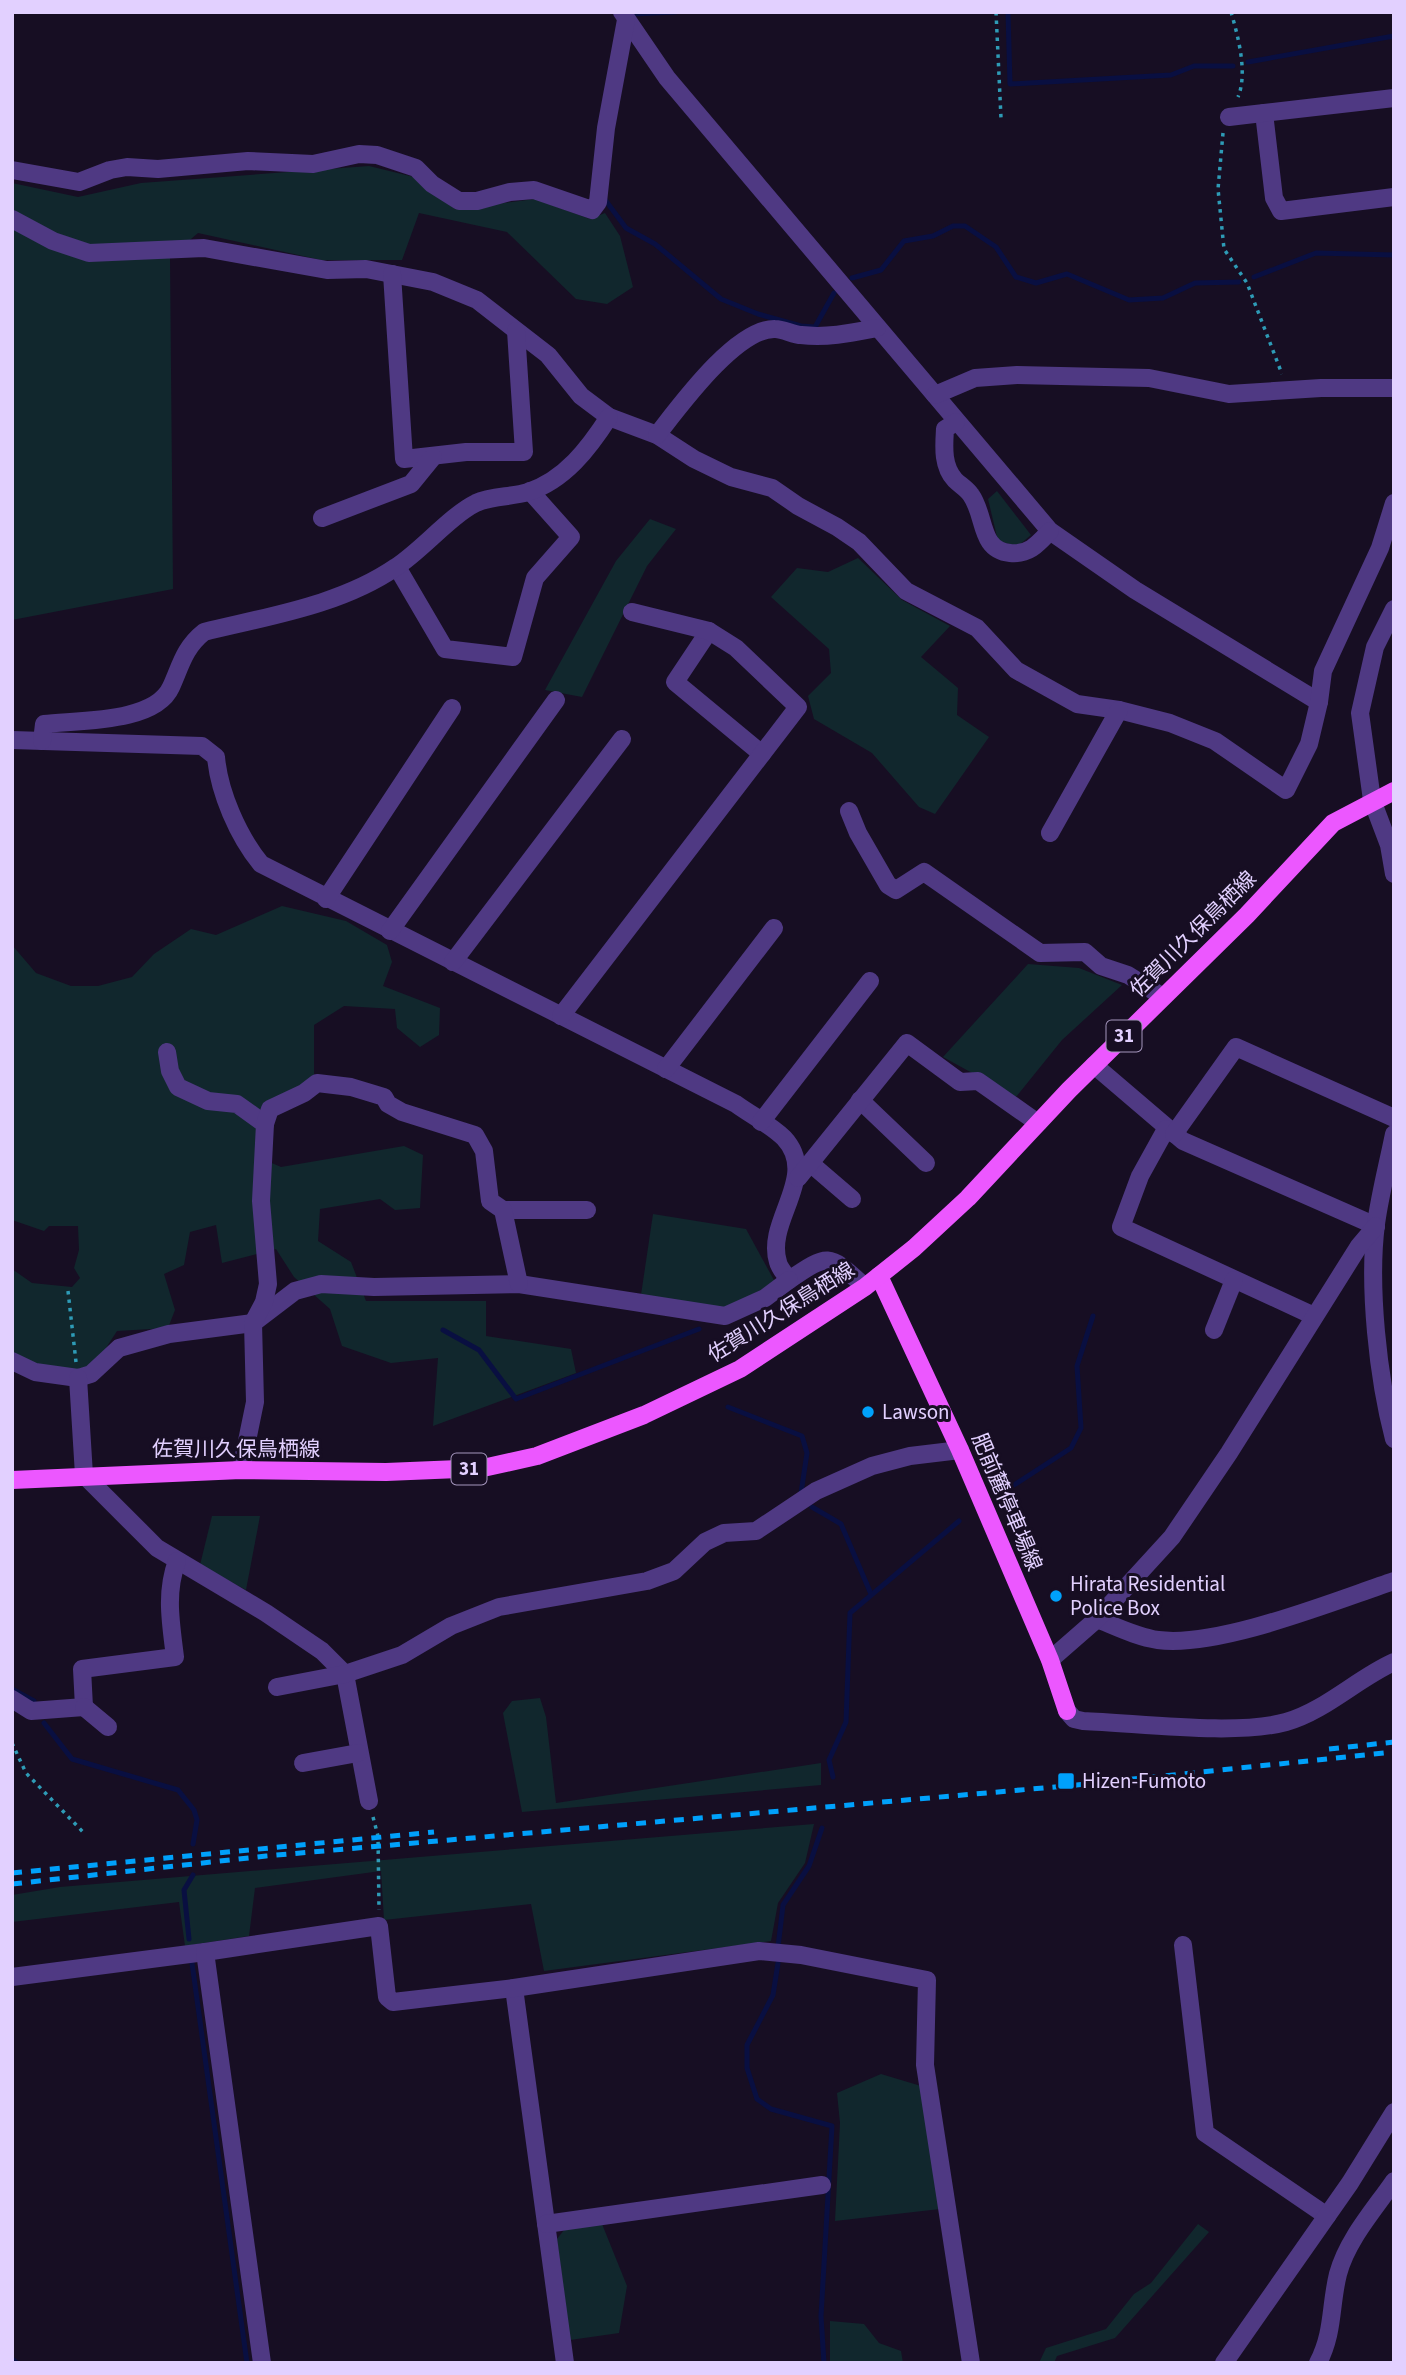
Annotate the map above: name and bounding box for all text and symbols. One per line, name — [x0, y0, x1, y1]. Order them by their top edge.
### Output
street label: 佐賀川久保鳥栖線 — [1123, 864, 1263, 1004]
road number: 31 — [1106, 1020, 1142, 1052]
street label: 佐賀川久保鳥栖線 — [702, 1255, 860, 1369]
place label: Lawson — [882, 1397, 950, 1427]
marker: Lawson — [860, 1404, 876, 1420]
street label: 肥前麓停車場線 — [964, 1428, 1050, 1576]
street label: 佐賀川久保鳥栖線 — [152, 1434, 320, 1464]
road number: 31 — [452, 1454, 486, 1484]
place label: Hirata Residential Police Box — [1070, 1569, 1225, 1623]
marker: Hirata Residential Police Box — [1048, 1588, 1064, 1604]
place label: Hizen-Fumoto — [1082, 1766, 1206, 1796]
marker: Hizen-Fumoto — [1056, 1771, 1076, 1791]

